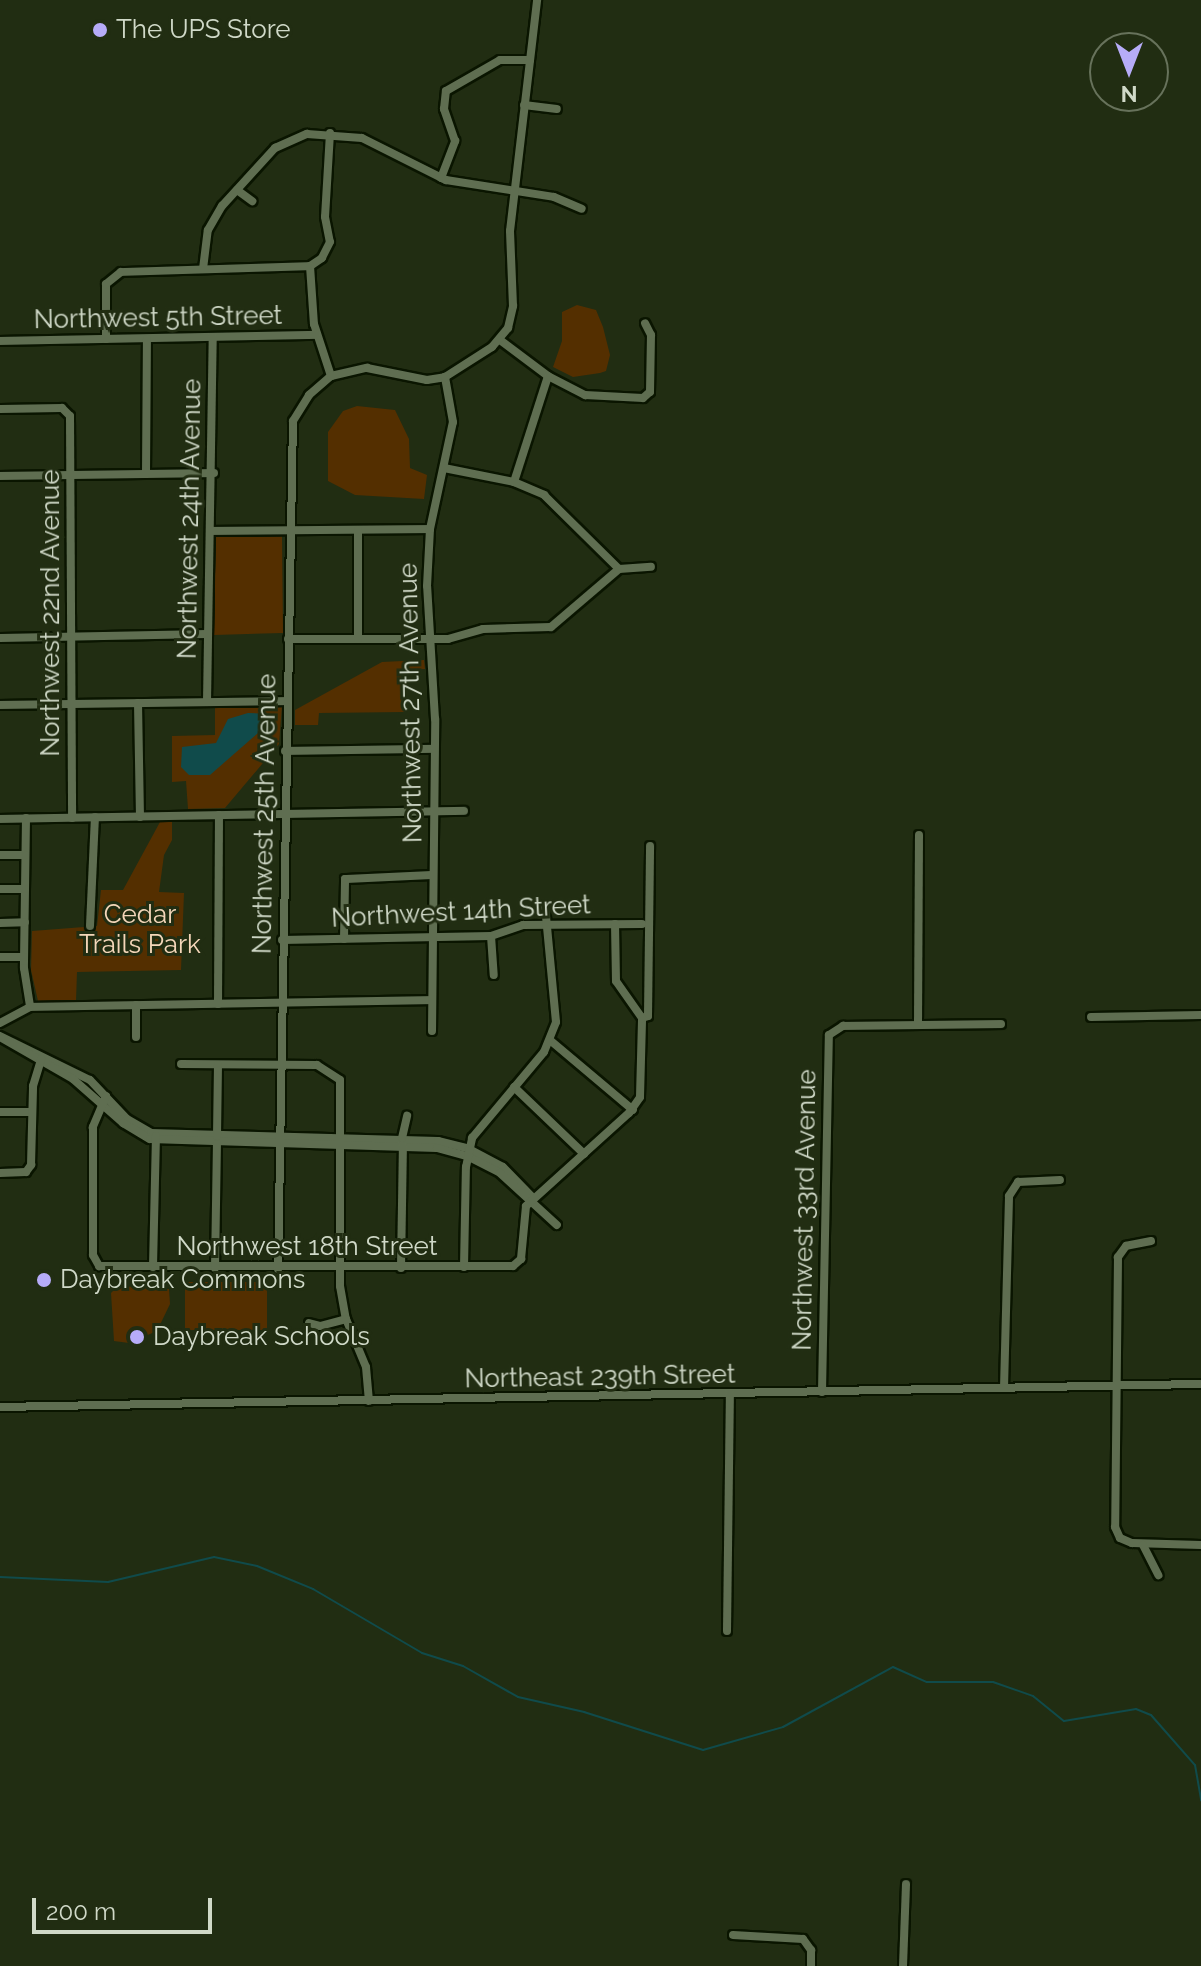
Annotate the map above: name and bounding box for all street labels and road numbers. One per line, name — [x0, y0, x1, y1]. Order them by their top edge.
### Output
street label: Northwest 5th Street — [33, 300, 283, 336]
street label: Northwest 24th Avenue — [172, 378, 208, 660]
street label: Northwest 22nd Avenue — [35, 469, 67, 757]
street label: Northwest 27th Avenue — [393, 562, 429, 844]
street label: Northwest 25th Avenue — [247, 673, 283, 955]
street label: Northwest 14th Street — [330, 890, 592, 934]
street label: Northwest 33rd Avenue — [787, 1069, 823, 1351]
street label: Northwest 18th Street — [177, 1231, 437, 1263]
street label: Northeast 239th Street — [464, 1359, 736, 1395]

